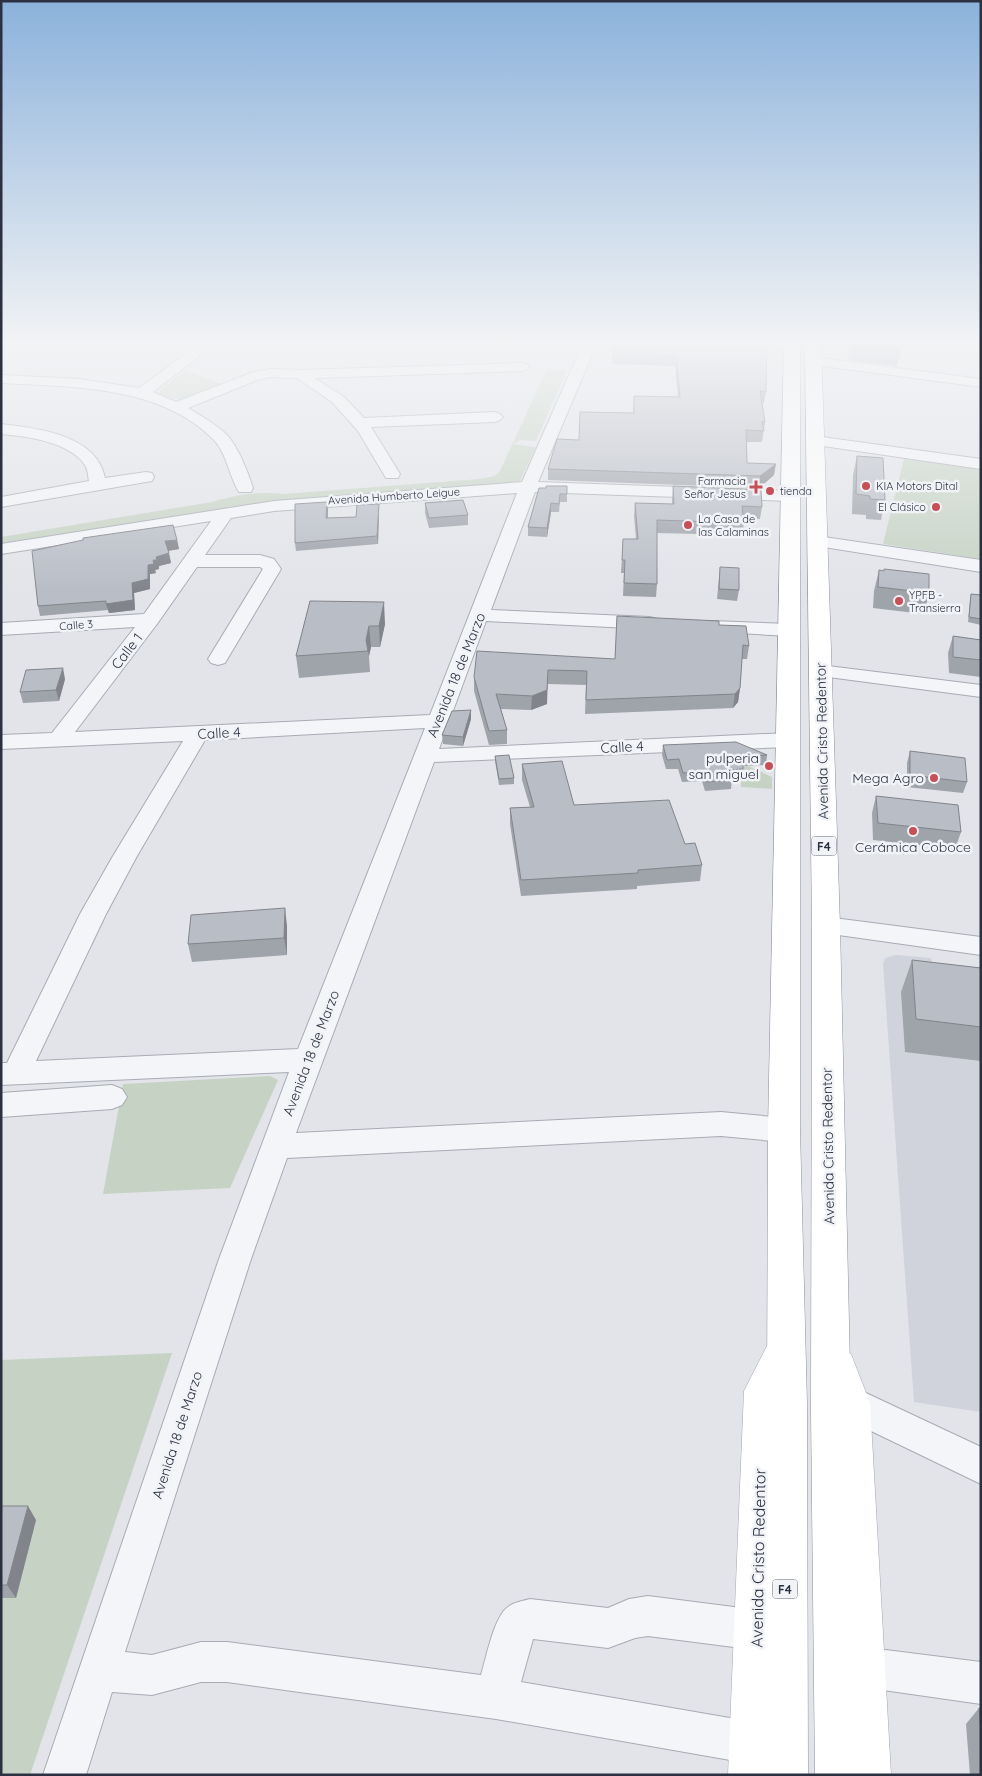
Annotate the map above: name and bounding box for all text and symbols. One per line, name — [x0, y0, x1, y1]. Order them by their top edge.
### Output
place label: Farmacia Señor Jesus — [684, 474, 746, 501]
place label: KIA Motors Dital — [876, 479, 958, 493]
marker: KIA Motors Dital — [860, 480, 872, 492]
marker: Farmacia Señor Jesus — [750, 481, 762, 493]
street label: Avenida Humberto Leigue — [328, 484, 460, 508]
place label: tienda — [780, 484, 812, 498]
marker: tienda — [764, 485, 776, 497]
place label: El Clásico — [878, 500, 926, 514]
marker: El Clásico — [930, 501, 942, 513]
place label: La Casa de las Calaminas — [698, 512, 769, 539]
marker: La Casa de las Calaminas — [682, 519, 694, 531]
place label: YPFB - Transierra — [909, 588, 961, 615]
marker: YPFB - Transierra — [893, 595, 905, 607]
street label: Avenida 18 de Marzo — [423, 610, 489, 740]
street label: Calle 3 — [59, 617, 94, 633]
street label: Calle 1 — [107, 629, 147, 673]
street label: Avenida Cristo Redentor — [812, 662, 832, 820]
street label: Calle 4 — [197, 723, 241, 743]
street label: Calle 4 — [600, 737, 644, 757]
place label: pulperia san miguel — [688, 749, 759, 783]
marker: pulperia san miguel — [763, 760, 775, 772]
place label: Mega Agro — [852, 769, 924, 787]
marker: Mega Agro — [928, 772, 940, 784]
marker: Cerámica Coboce — [907, 825, 919, 837]
road number: F4 — [812, 836, 836, 856]
place label: Cerámica Coboce — [855, 838, 971, 856]
street label: Avenida 18 de Marzo — [279, 988, 343, 1118]
street label: Avenida Cristo Redentor — [818, 1067, 838, 1225]
street label: Avenida 18 de Marzo — [148, 1369, 206, 1501]
street label: Avenida Cristo Redentor — [746, 1468, 770, 1648]
road number: F4 — [772, 1580, 798, 1598]

